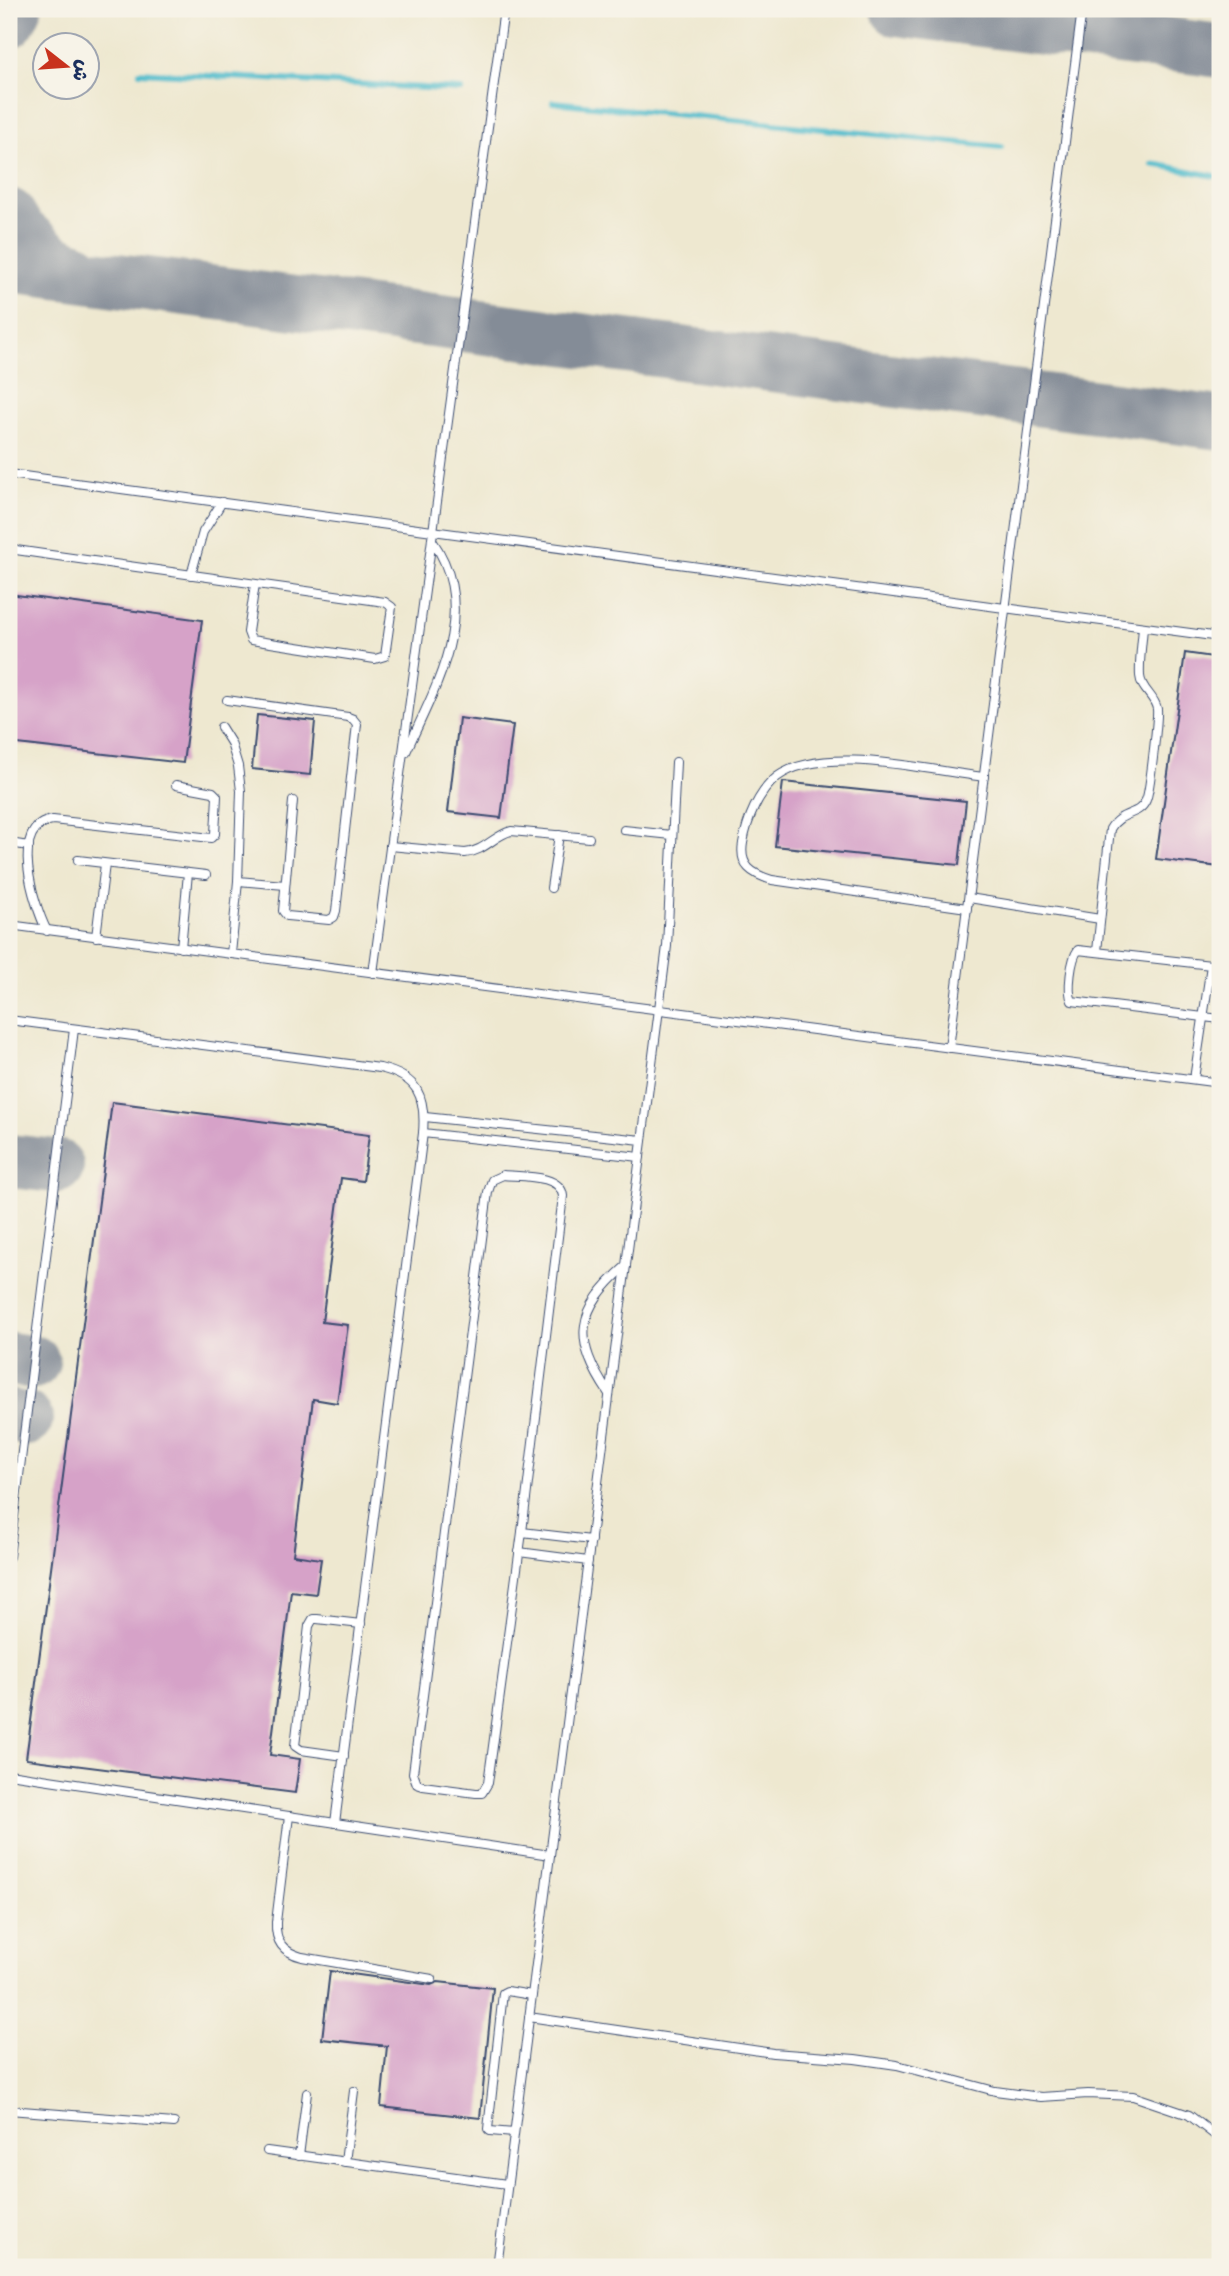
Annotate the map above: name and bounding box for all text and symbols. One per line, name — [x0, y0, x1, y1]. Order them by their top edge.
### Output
north arrow — [32, 32, 102, 102]
text: ش — [67, 57, 98, 85]

